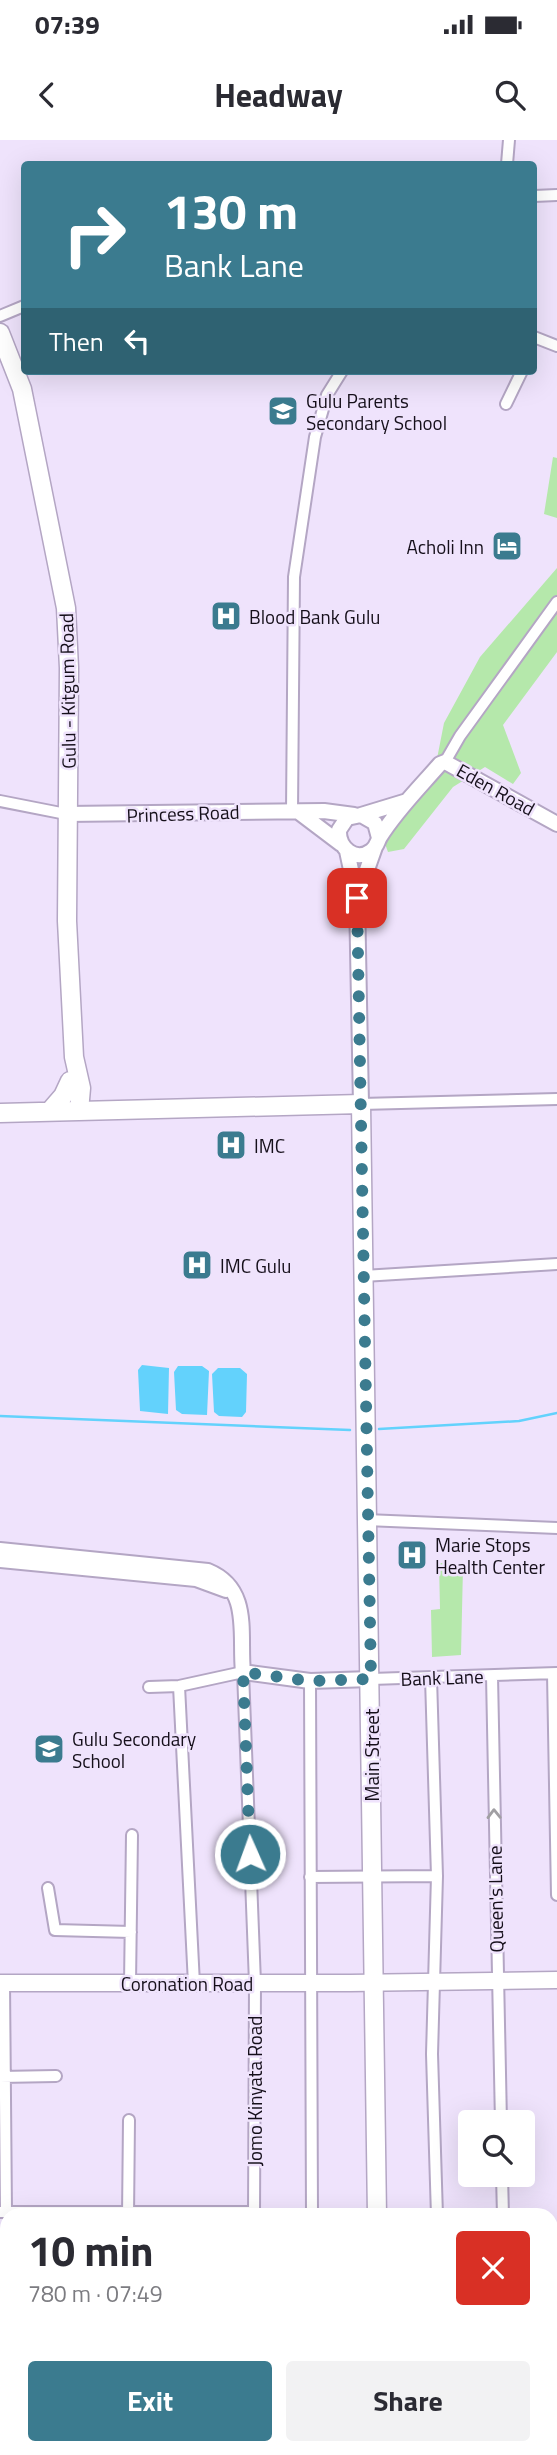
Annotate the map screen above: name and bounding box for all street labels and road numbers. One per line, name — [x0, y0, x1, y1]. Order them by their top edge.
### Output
street label: Gulu - Kitgum Road — [51, 613, 83, 769]
street label: Eden Road — [452, 756, 540, 822]
street label: Princess Road — [126, 797, 240, 829]
street label: Bank Lane — [400, 1661, 484, 1693]
street label: Main Street — [357, 1708, 386, 1802]
street label: Queen's Lane — [480, 1845, 510, 1953]
street label: Coronation Road — [121, 1969, 253, 1998]
street label: Jomo Kinyata Road — [240, 2016, 269, 2166]

